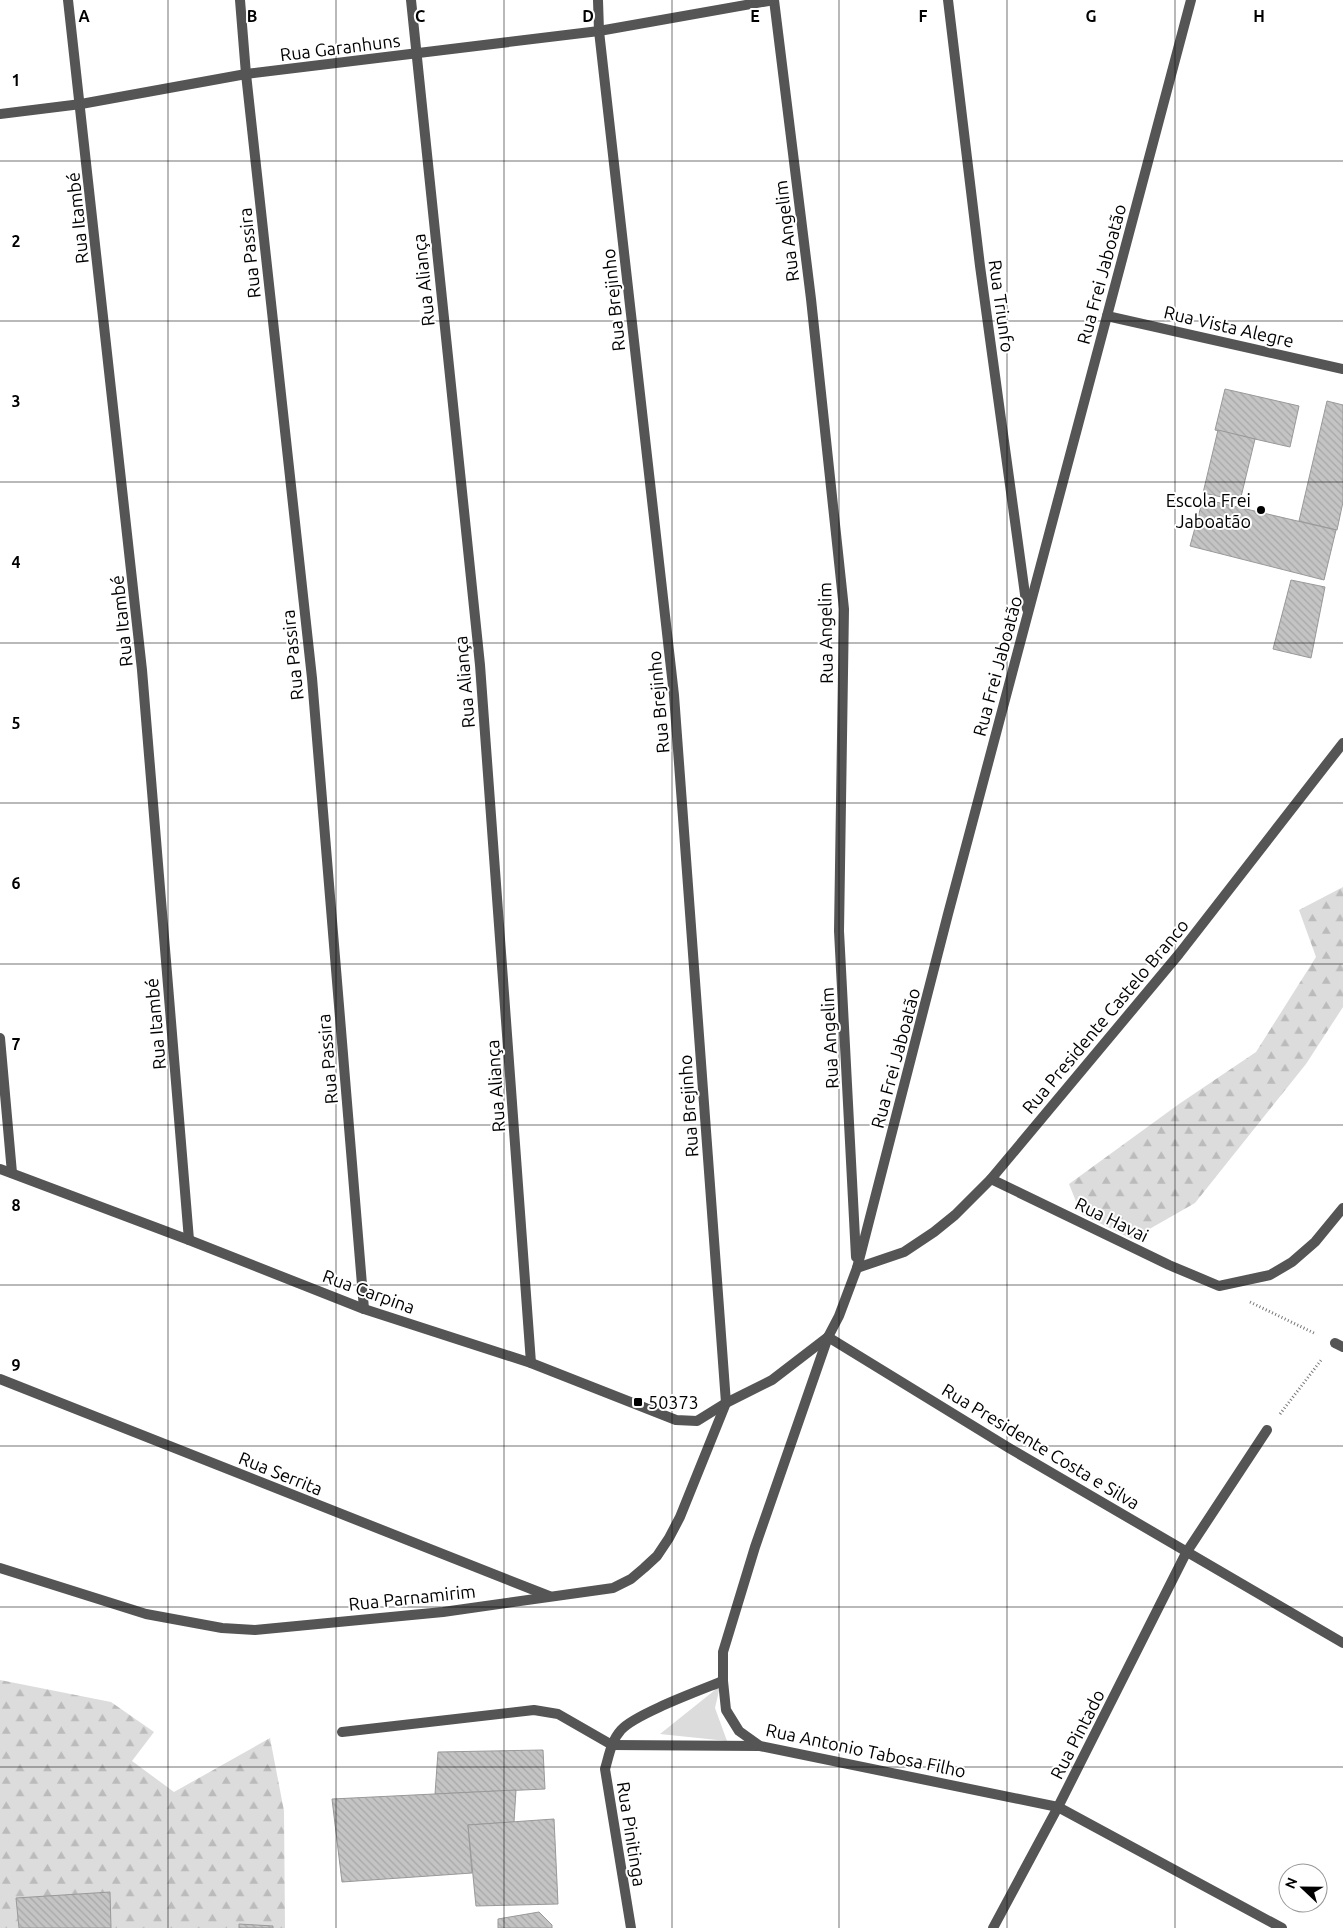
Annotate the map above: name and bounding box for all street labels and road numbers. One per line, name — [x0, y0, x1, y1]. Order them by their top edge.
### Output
street label: Rua Garanhuns — [279, 30, 401, 64]
street label: Rua Itambé — [62, 171, 92, 265]
street label: Rua Angelim — [770, 179, 802, 283]
street label: Rua Frei Jaboatão — [1073, 202, 1129, 346]
street label: Rua Passira — [234, 207, 264, 299]
street label: Rua Aliança — [408, 233, 438, 327]
street label: Rua Brejinho — [598, 248, 628, 352]
street label: Rua Triunfo — [986, 258, 1018, 354]
street label: Rua Vista Alegre — [1162, 301, 1296, 351]
street label: Rua Itambé — [106, 574, 136, 668]
street label: Rua Angelim — [814, 582, 836, 684]
street label: Rua Frei Jaboatão — [969, 594, 1025, 738]
street label: Rua Passira — [277, 609, 307, 701]
street label: Rua Aliança — [450, 635, 478, 729]
street label: Rua Brejinho — [644, 650, 672, 754]
street label: Rua Presidente Castelo Branco — [1018, 915, 1192, 1117]
street label: Rua Itambé — [141, 977, 169, 1071]
street label: Rua Frei Jaboatão — [867, 986, 923, 1130]
street label: Rua Angelim — [816, 987, 842, 1089]
street label: Rua Passira — [313, 1013, 341, 1105]
street label: Rua Aliança — [482, 1039, 508, 1133]
street label: Rua Brejinho — [674, 1054, 702, 1158]
street label: Rua Havai — [1072, 1193, 1152, 1245]
street label: Rua Carpina — [320, 1265, 418, 1317]
street label: Rua Presidente Costa e Silva — [939, 1379, 1143, 1513]
street label: Rua Serrita — [236, 1447, 326, 1499]
street label: Rua Parnamirim — [347, 1580, 477, 1614]
street label: Rua Pintado — [1046, 1686, 1108, 1782]
street label: Rua Antonio Tabosa Filho — [764, 1719, 968, 1781]
street label: Rua Pinitinga — [614, 1780, 650, 1888]

